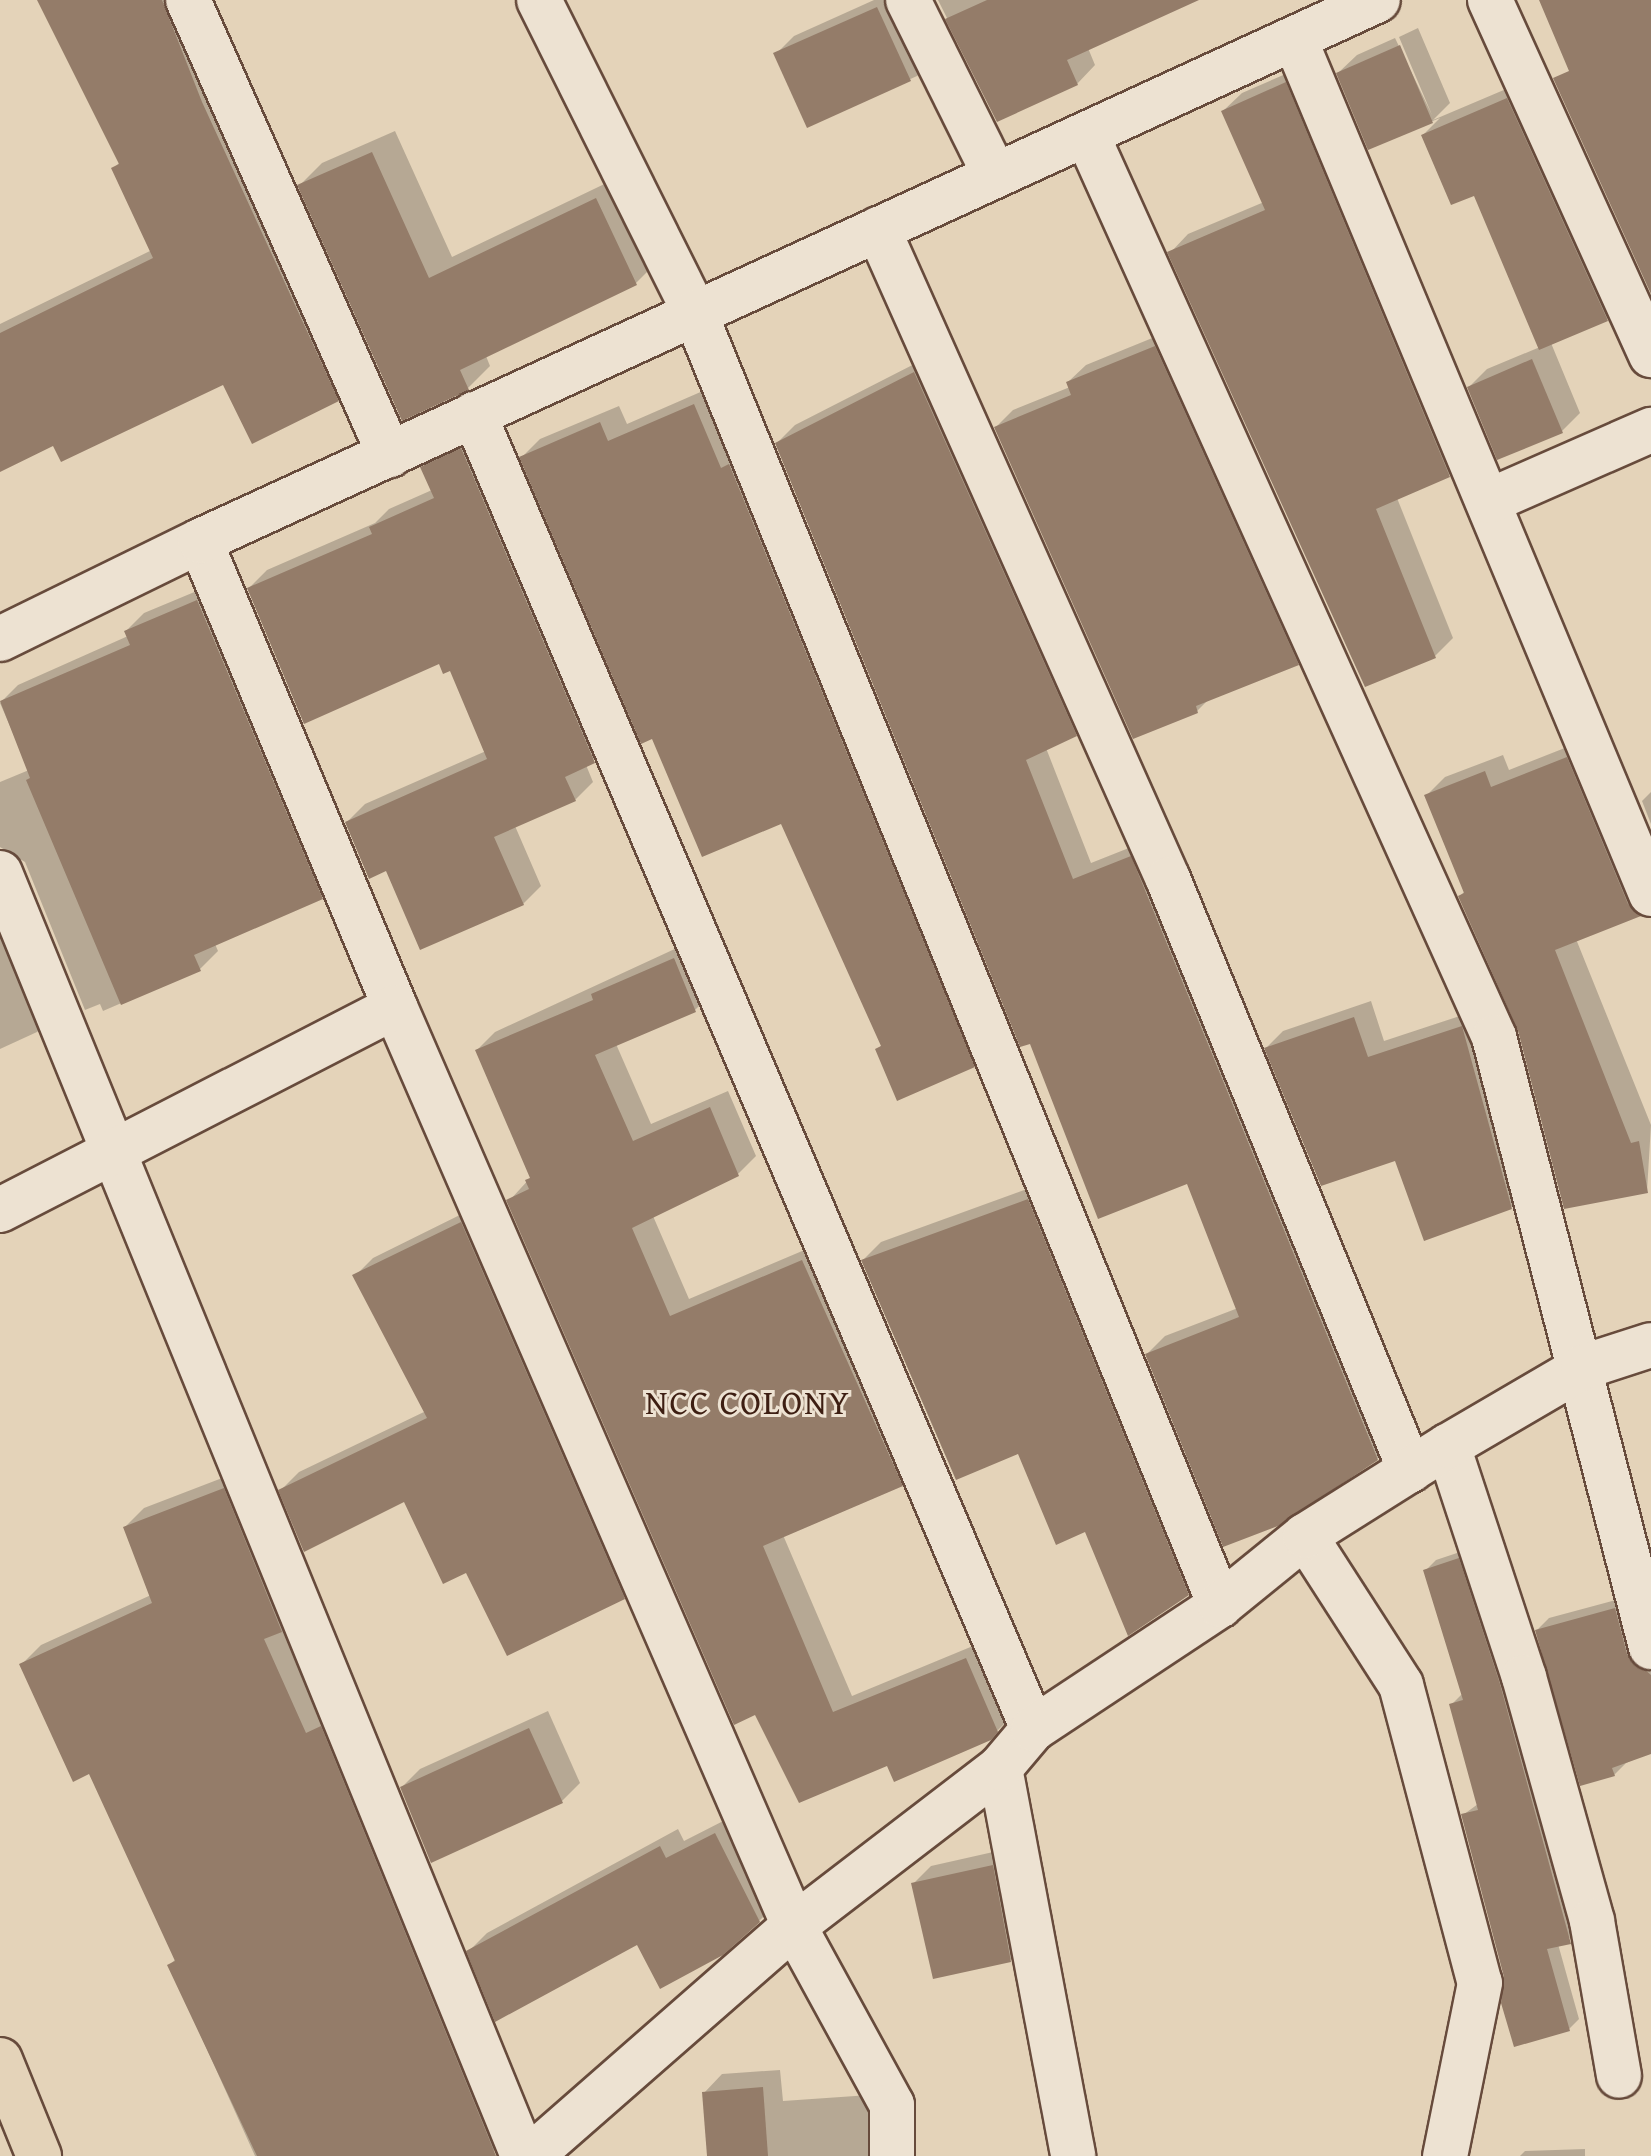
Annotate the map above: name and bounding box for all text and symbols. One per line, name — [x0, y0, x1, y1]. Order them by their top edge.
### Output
district label: NCC COLONY — [645, 1382, 851, 1422]

